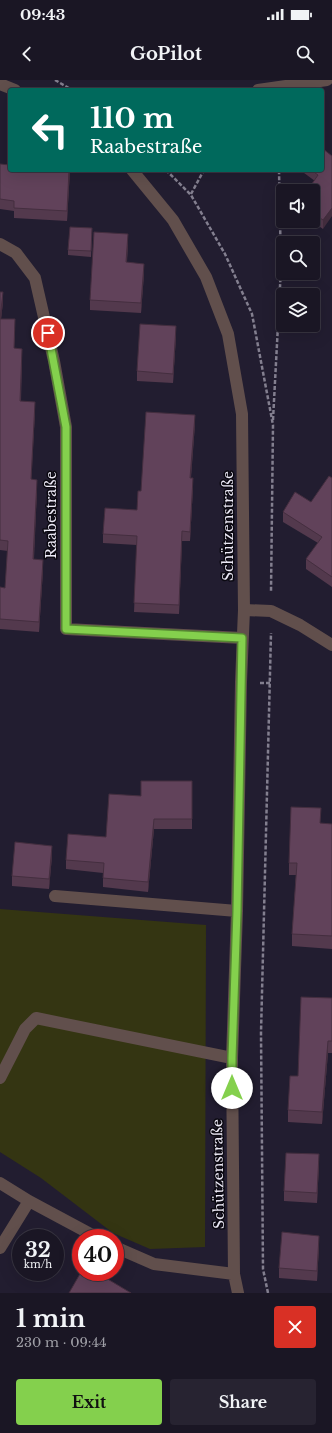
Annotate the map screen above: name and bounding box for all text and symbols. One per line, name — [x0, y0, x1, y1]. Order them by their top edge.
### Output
text: 09:43 — [20, 5, 65, 24]
icon: back — [16, 43, 38, 65]
text: GoPilot — [130, 43, 202, 65]
icon: search — [294, 43, 316, 65]
text: 110 m — [90, 101, 174, 136]
icon: left — [24, 104, 76, 156]
text: Raabestraße — [90, 136, 202, 158]
map controls — [276, 184, 320, 332]
button: sound — [276, 184, 320, 228]
button: search — [276, 236, 320, 280]
button: layers — [276, 288, 320, 332]
pin — [31, 316, 65, 350]
icon: arrive — [37, 322, 59, 344]
street label: Raabestraße — [42, 471, 60, 559]
street label: Schützenstraße — [219, 471, 237, 581]
position arrow — [211, 1067, 253, 1109]
street label: Schützenstraße — [208, 1119, 228, 1229]
speed limit sign: 40 — [72, 1229, 124, 1281]
text: 32 — [25, 1238, 51, 1262]
text: km/h — [24, 1258, 52, 1271]
text: 1 min — [16, 1304, 86, 1333]
button: close — [274, 1306, 316, 1348]
text: 230 m · 09:44 — [16, 1334, 107, 1351]
button: Exit — [16, 1379, 162, 1425]
button: Share — [170, 1379, 316, 1425]

